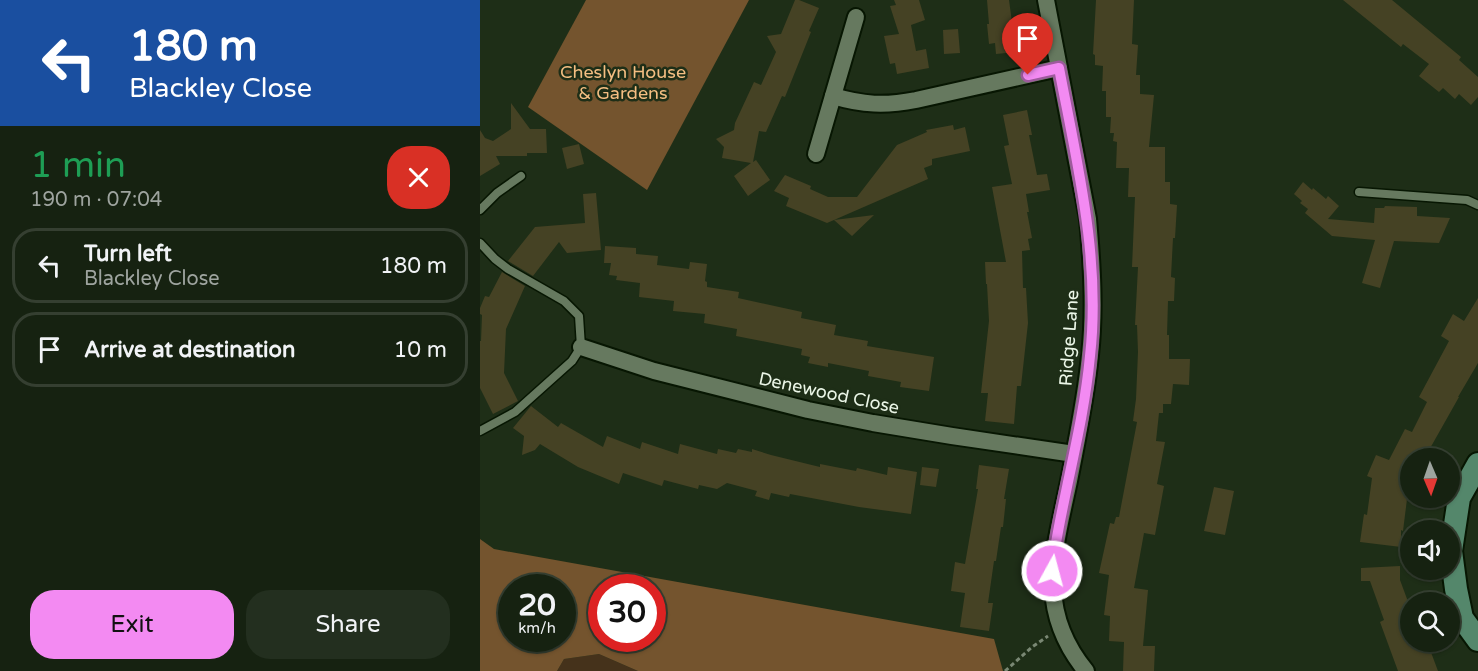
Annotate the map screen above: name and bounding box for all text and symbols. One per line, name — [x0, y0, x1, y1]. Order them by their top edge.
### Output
pin — [1002, 13, 1053, 75]
text: 180 m — [129, 21, 258, 72]
icon: arrive — [1011, 22, 1044, 55]
icon: left — [30, 24, 108, 102]
park label: Cheslyn House & Gardens — [560, 61, 686, 104]
text: Blackley Close — [129, 72, 312, 105]
text: 1 min — [30, 144, 126, 187]
button: close — [387, 146, 450, 209]
text: 190 m · 07:04 — [30, 188, 162, 212]
text: Turn left — [84, 241, 172, 267]
icon: left — [33, 249, 66, 282]
text: 180 m — [380, 253, 447, 279]
text: Blackley Close — [84, 267, 220, 291]
street label: Ridge Lane — [1055, 289, 1083, 387]
icon: arrive — [33, 333, 66, 366]
text: Arrive at destination — [84, 337, 295, 363]
text: 10 m — [393, 337, 447, 363]
street label: Denewood Close — [757, 367, 901, 419]
north arrow — [1400, 448, 1460, 508]
map controls — [1400, 448, 1460, 652]
button: sound — [1400, 520, 1460, 580]
position arrow — [1020, 539, 1084, 603]
speed limit sign: 30 — [588, 574, 666, 652]
text: 20 — [518, 587, 556, 624]
button: Exit — [30, 590, 234, 659]
button: Share — [246, 590, 450, 659]
button: search — [1400, 592, 1460, 652]
text: km/h — [518, 619, 556, 637]

